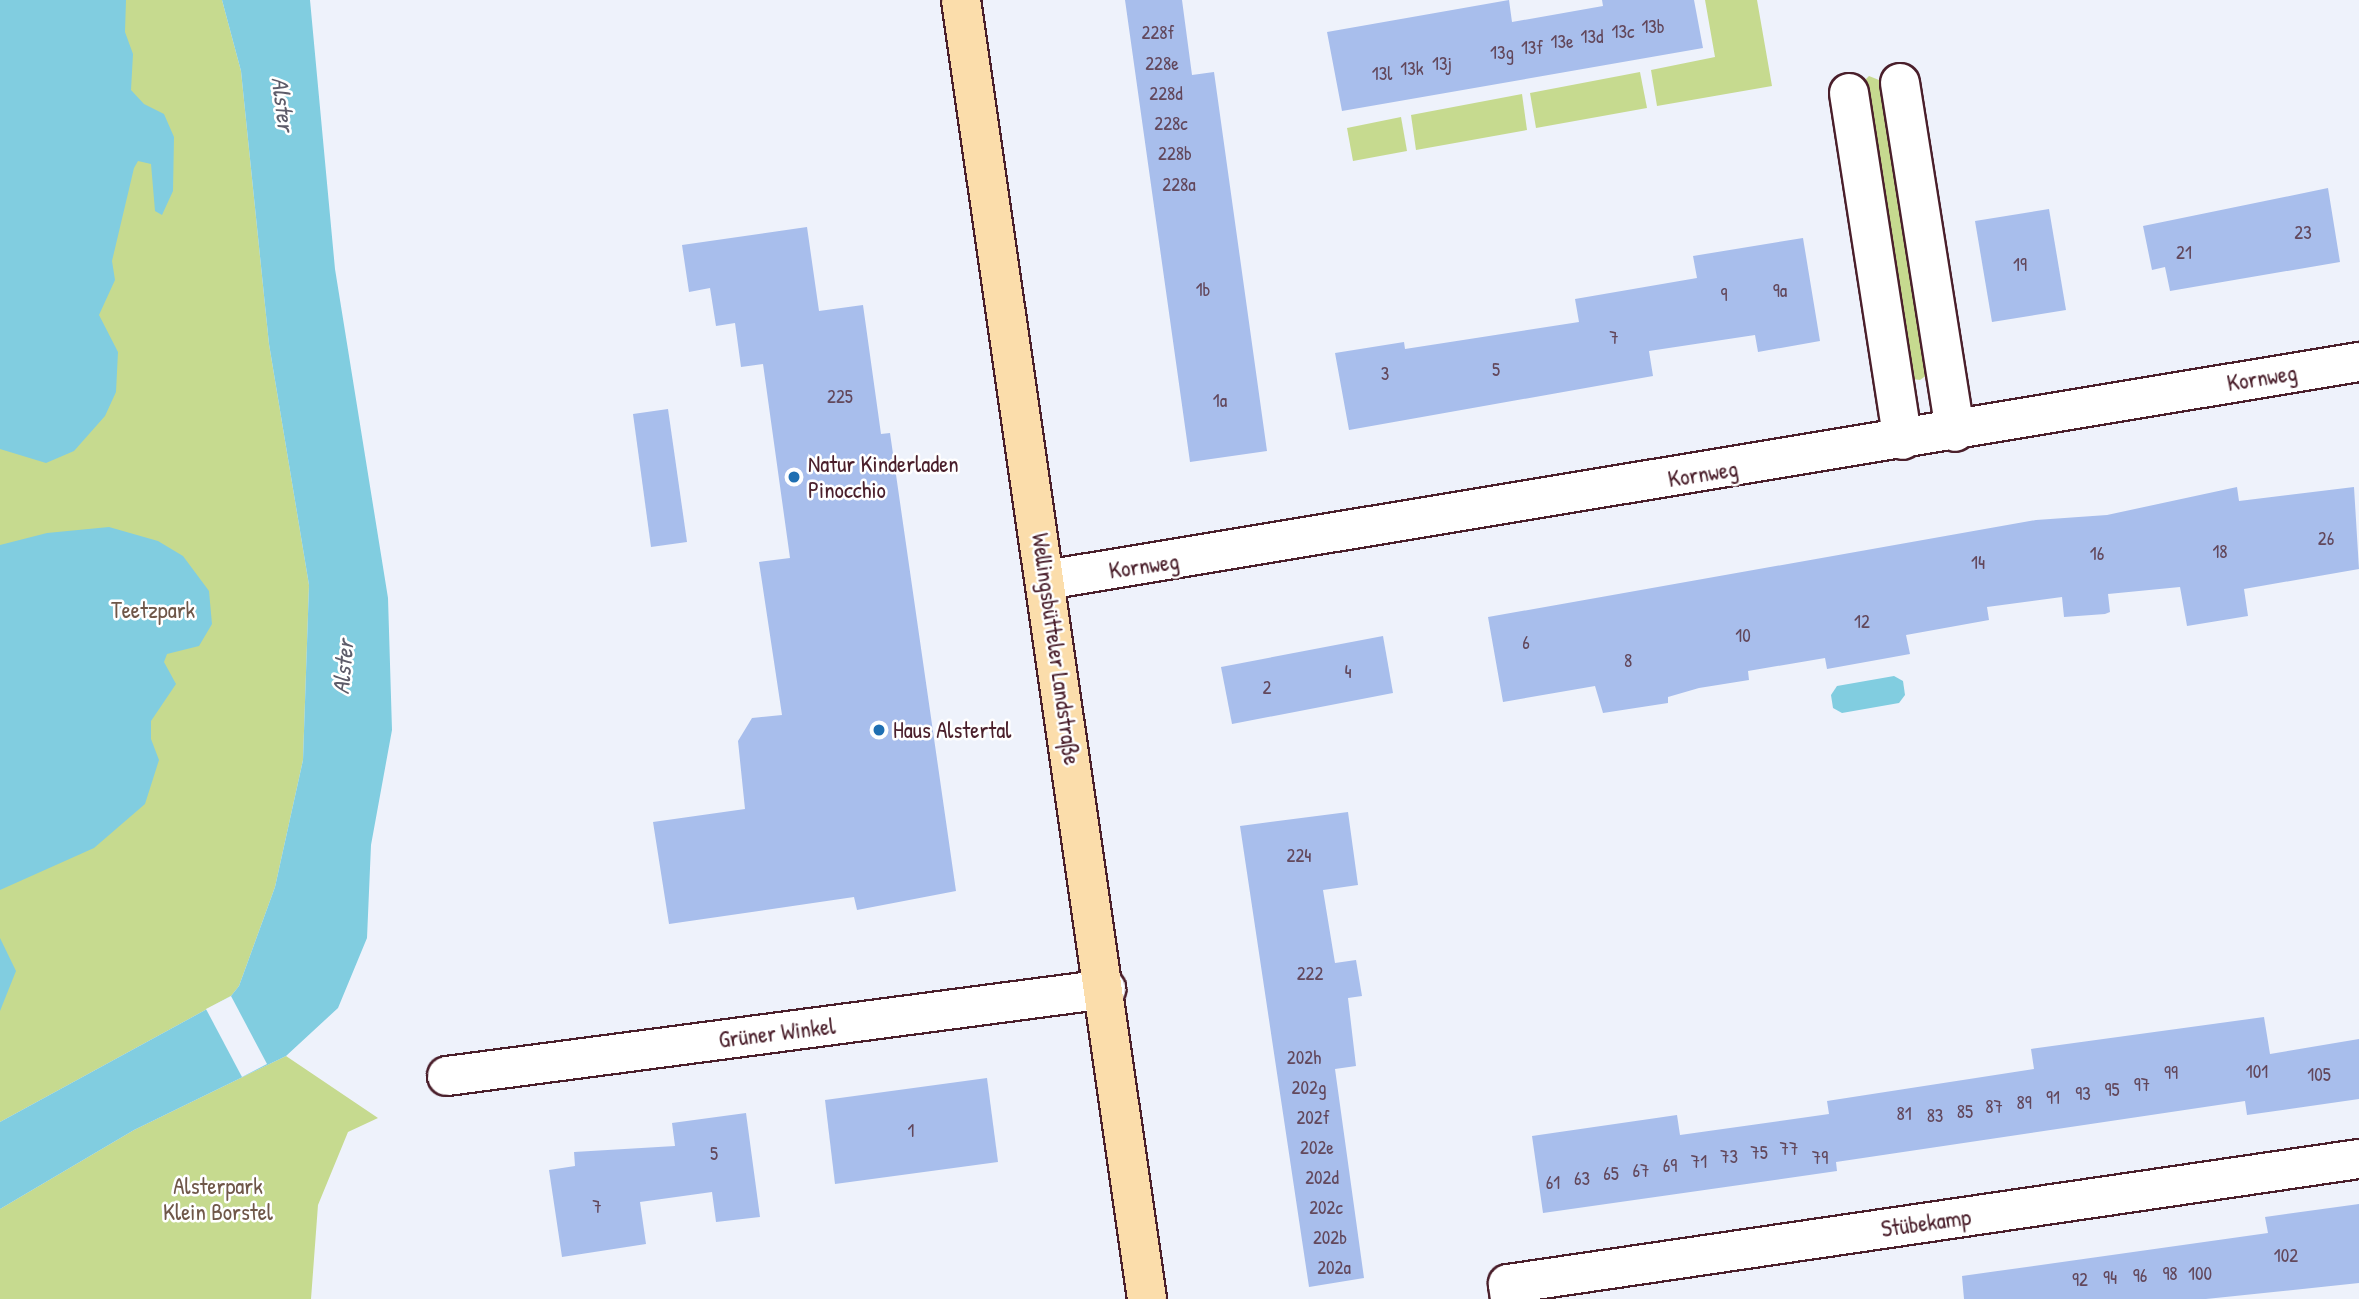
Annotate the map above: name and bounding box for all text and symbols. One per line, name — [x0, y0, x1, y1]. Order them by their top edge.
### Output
house number: 13b — [1641, 16, 1665, 38]
house number: 13c — [1612, 21, 1634, 43]
house number: 228f — [1142, 22, 1174, 44]
house number: 13d — [1581, 26, 1603, 48]
house number: 13e — [1551, 31, 1573, 53]
house number: 13f — [1521, 37, 1543, 59]
house number: 13g — [1490, 42, 1514, 64]
house number: 228e — [1145, 53, 1179, 75]
house number: 13j — [1432, 53, 1452, 75]
house number: 13k — [1400, 58, 1424, 80]
house number: 13l — [1372, 63, 1392, 85]
water label: Alster — [265, 75, 301, 133]
house number: 228d — [1149, 83, 1183, 105]
house number: 228c — [1154, 113, 1188, 135]
house number: 228b — [1158, 143, 1192, 165]
house number: 228a — [1162, 174, 1196, 196]
house number: 23 — [2294, 222, 2312, 244]
house number: 21 — [2176, 242, 2192, 264]
house number: 19 — [2013, 254, 2027, 276]
house number: 1b — [1196, 279, 1210, 301]
house number: 9a — [1773, 280, 1787, 302]
house number: 9 — [1721, 284, 1727, 306]
house number: 7 — [1609, 327, 1619, 349]
house number: 5 — [1492, 359, 1500, 381]
street label: Kornweg — [2225, 359, 2299, 397]
house number: 3 — [1381, 363, 1389, 385]
house number: 225 — [827, 386, 853, 408]
house number: 1a — [1213, 390, 1227, 412]
place label: Natur Kinderladen Pinocchio — [808, 450, 959, 504]
street label: Kornweg — [1666, 455, 1740, 493]
marker: Natur Kinderladen Pinocchio — [786, 469, 802, 485]
house number: 26 — [2318, 528, 2334, 550]
street label: Wellingsbütteler Landstraße — [1026, 531, 1086, 767]
house number: 18 — [2212, 541, 2228, 563]
house number: 16 — [2090, 543, 2104, 565]
street label: Kornweg — [1107, 547, 1181, 585]
house number: 14 — [1971, 552, 1985, 574]
park label: Teetzpark — [111, 596, 195, 624]
house number: 12 — [1854, 611, 1870, 633]
house number: 10 — [1735, 625, 1751, 647]
house number: 6 — [1522, 632, 1530, 654]
water label: Alster — [326, 639, 360, 695]
house number: 8 — [1624, 650, 1632, 672]
house number: 4 — [1344, 661, 1352, 683]
house number: 2 — [1263, 677, 1271, 699]
place label: Haus Alstertal — [893, 716, 1011, 744]
marker: Haus Alstertal — [871, 722, 887, 738]
house number: 224 — [1287, 845, 1311, 867]
house number: 222 — [1297, 963, 1323, 985]
street label: Grüner Winkel — [717, 1012, 837, 1054]
house number: 202h — [1287, 1047, 1321, 1069]
house number: 101 — [2246, 1061, 2268, 1083]
house number: 99 — [2164, 1062, 2178, 1084]
house number: 105 — [2307, 1064, 2331, 1086]
house number: 97 — [2134, 1074, 2150, 1096]
house number: 202g — [1292, 1077, 1326, 1099]
house number: 95 — [2104, 1079, 2120, 1101]
house number: 93 — [2075, 1083, 2091, 1105]
house number: 91 — [2046, 1087, 2060, 1109]
house number: 89 — [2016, 1092, 2032, 1114]
house number: 87 — [1985, 1096, 2003, 1118]
house number: 85 — [1957, 1101, 1973, 1123]
house number: 81 — [1896, 1103, 1912, 1125]
house number: 83 — [1927, 1105, 1943, 1127]
house number: 202f — [1296, 1107, 1330, 1129]
house number: 1 — [908, 1120, 914, 1142]
house number: 202e — [1300, 1137, 1334, 1159]
house number: 77 — [1780, 1138, 1798, 1160]
house number: 75 — [1750, 1142, 1768, 1164]
house number: 5 — [710, 1143, 718, 1165]
house number: 73 — [1720, 1146, 1738, 1168]
house number: 79 — [1812, 1147, 1828, 1169]
house number: 71 — [1691, 1151, 1707, 1173]
house number: 69 — [1663, 1155, 1677, 1177]
house number: 67 — [1633, 1160, 1649, 1182]
house number: 65 — [1603, 1163, 1619, 1185]
house number: 202d — [1305, 1167, 1339, 1189]
house number: 63 — [1574, 1168, 1590, 1190]
park label: Alsterpark Klein Borstel — [163, 1172, 273, 1226]
house number: 61 — [1546, 1172, 1560, 1194]
house number: 7 — [592, 1196, 602, 1218]
house number: 202c — [1309, 1197, 1343, 1219]
street label: Stübekamp — [1879, 1203, 1973, 1243]
house number: 202b — [1313, 1227, 1347, 1249]
house number: 102 — [2274, 1245, 2298, 1267]
house number: 202a — [1317, 1257, 1351, 1279]
house number: 98 — [2162, 1263, 2178, 1285]
house number: 100 — [2188, 1263, 2212, 1285]
house number: 96 — [2133, 1265, 2147, 1287]
house number: 94 — [2103, 1267, 2117, 1289]
house number: 92 — [2072, 1269, 2088, 1291]

